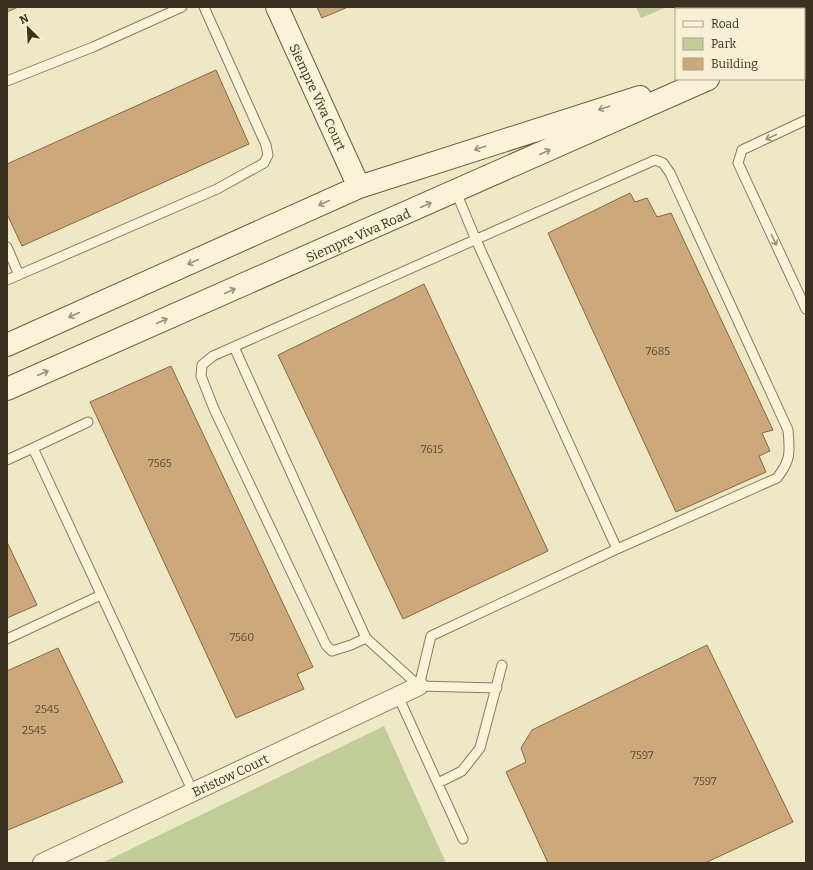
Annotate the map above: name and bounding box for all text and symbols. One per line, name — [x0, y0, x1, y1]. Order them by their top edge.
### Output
north arrow — [8, 8, 48, 48]
legend — [675, 8, 805, 80]
text: N — [18, 11, 31, 27]
text: Road — [711, 17, 739, 31]
text: Park — [711, 37, 737, 51]
street label: Siempre Viva Court — [286, 41, 349, 153]
text: Building — [711, 57, 758, 71]
one-way arrow — [597, 105, 610, 112]
one-way arrow — [765, 134, 777, 141]
one-way arrow — [473, 145, 486, 152]
one-way arrow — [538, 148, 550, 155]
one-way arrow — [318, 200, 330, 207]
one-way arrow — [420, 201, 432, 208]
street label: Siempre Viva Road — [304, 206, 413, 265]
one-way arrow — [771, 234, 778, 246]
one-way arrow — [187, 259, 199, 266]
one-way arrow — [224, 287, 236, 294]
one-way arrow — [68, 312, 80, 319]
one-way arrow — [155, 317, 167, 324]
house number: 7685 — [646, 345, 670, 358]
one-way arrow — [36, 369, 48, 376]
house number: 7615 — [421, 443, 443, 456]
house number: 7565 — [148, 457, 172, 470]
house number: 7560 — [230, 631, 254, 644]
house number: 2545 — [35, 703, 59, 716]
house number: 2545 — [22, 724, 46, 737]
house number: 7597 — [631, 749, 654, 762]
street label: Bristow Court — [190, 751, 271, 800]
house number: 7597 — [694, 775, 717, 788]

